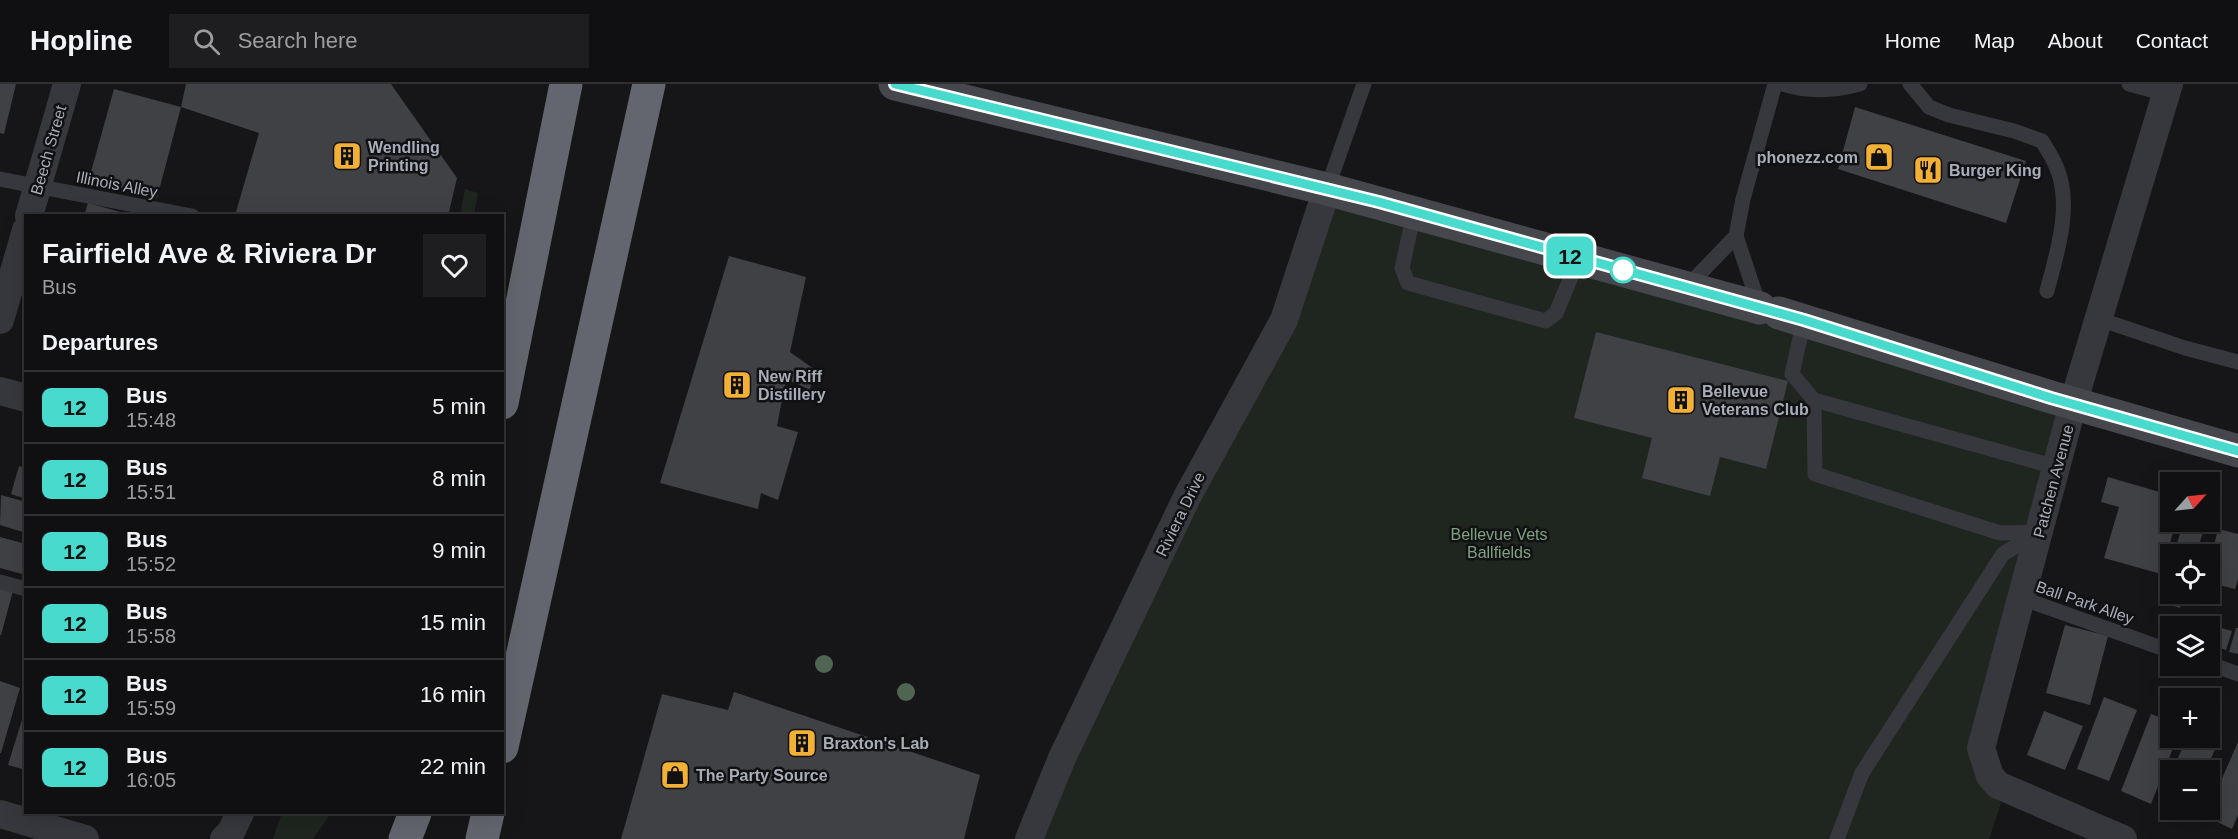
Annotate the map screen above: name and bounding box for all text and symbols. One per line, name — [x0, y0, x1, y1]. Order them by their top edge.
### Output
search box — [169, 14, 589, 68]
text: Hopline — [30, 25, 133, 56]
icon: search — [190, 25, 223, 58]
text: Search here — [238, 28, 358, 53]
text: Home — [1885, 29, 1941, 52]
text: Map — [1974, 29, 2015, 52]
text: About — [2048, 29, 2103, 52]
text: Contact — [2136, 29, 2208, 52]
street label: Beech Street — [28, 103, 70, 197]
place label: Wendling Printing — [368, 139, 440, 174]
building icon: Wendling Printing — [331, 140, 363, 172]
shop icon: phonezz.com — [1863, 141, 1895, 173]
place label: phonezz.com — [1757, 149, 1858, 166]
restaurant icon: Burger King — [1912, 154, 1944, 186]
place label: Burger King — [1949, 162, 2041, 179]
street label: Illinois Alley — [75, 168, 159, 201]
button: heart — [423, 234, 486, 297]
line badge: 12 — [1543, 236, 1597, 276]
text: Fairfield Ave & Riviera Dr — [42, 238, 376, 269]
text: 12 — [1558, 245, 1582, 268]
unlabelled marker — [1610, 257, 1636, 283]
text: Bus — [42, 276, 76, 298]
text: Departures — [42, 330, 158, 355]
place label: New Riff Distillery — [758, 368, 826, 403]
building icon: New Riff Distillery — [721, 369, 753, 401]
text: Bus — [126, 383, 168, 408]
place label: Bellevue Veterans Club — [1702, 383, 1809, 418]
building icon: Bellevue Veterans Club — [1665, 384, 1697, 416]
text: 5 min — [432, 394, 486, 419]
text: 12 — [63, 396, 87, 419]
text: 15:48 — [126, 409, 176, 431]
street label: Patchen Avenue — [2030, 423, 2077, 539]
text: Bus — [126, 455, 168, 480]
text: 8 min — [432, 466, 486, 491]
text: 12 — [63, 468, 87, 491]
street label: Riviera Drive — [1153, 469, 1208, 559]
north arrow — [2160, 472, 2220, 532]
map controls — [2160, 472, 2220, 820]
text: 15:51 — [126, 481, 176, 503]
park label: Bellevue Vets Ballfields — [1451, 526, 1547, 561]
text: Bus — [126, 527, 168, 552]
text: 9 min — [432, 538, 486, 563]
text: 12 — [63, 540, 87, 563]
button: locate — [2160, 544, 2220, 604]
text: 15:52 — [126, 553, 176, 575]
street label: Ball Park Alley — [2034, 578, 2136, 627]
text: Bus — [126, 599, 168, 624]
text: 15 min — [420, 610, 486, 635]
text: 12 — [63, 612, 87, 635]
button: layers — [2160, 616, 2220, 676]
text: 15:58 — [126, 625, 176, 647]
text: Bus — [126, 671, 168, 696]
text: 16 min — [420, 682, 486, 707]
text: 12 — [63, 684, 87, 707]
button: + — [2160, 688, 2220, 748]
text: 15:59 — [126, 697, 176, 719]
building icon: Braxton's Lab — [786, 727, 818, 759]
place label: Braxton's Lab — [823, 735, 929, 752]
text: Bus — [126, 743, 168, 768]
text: 22 min — [420, 754, 486, 779]
text: 12 — [63, 756, 87, 779]
shop icon: The Party Source — [659, 759, 691, 791]
button: − — [2160, 760, 2220, 820]
place label: The Party Source — [696, 767, 828, 784]
text: 16:05 — [126, 769, 176, 791]

